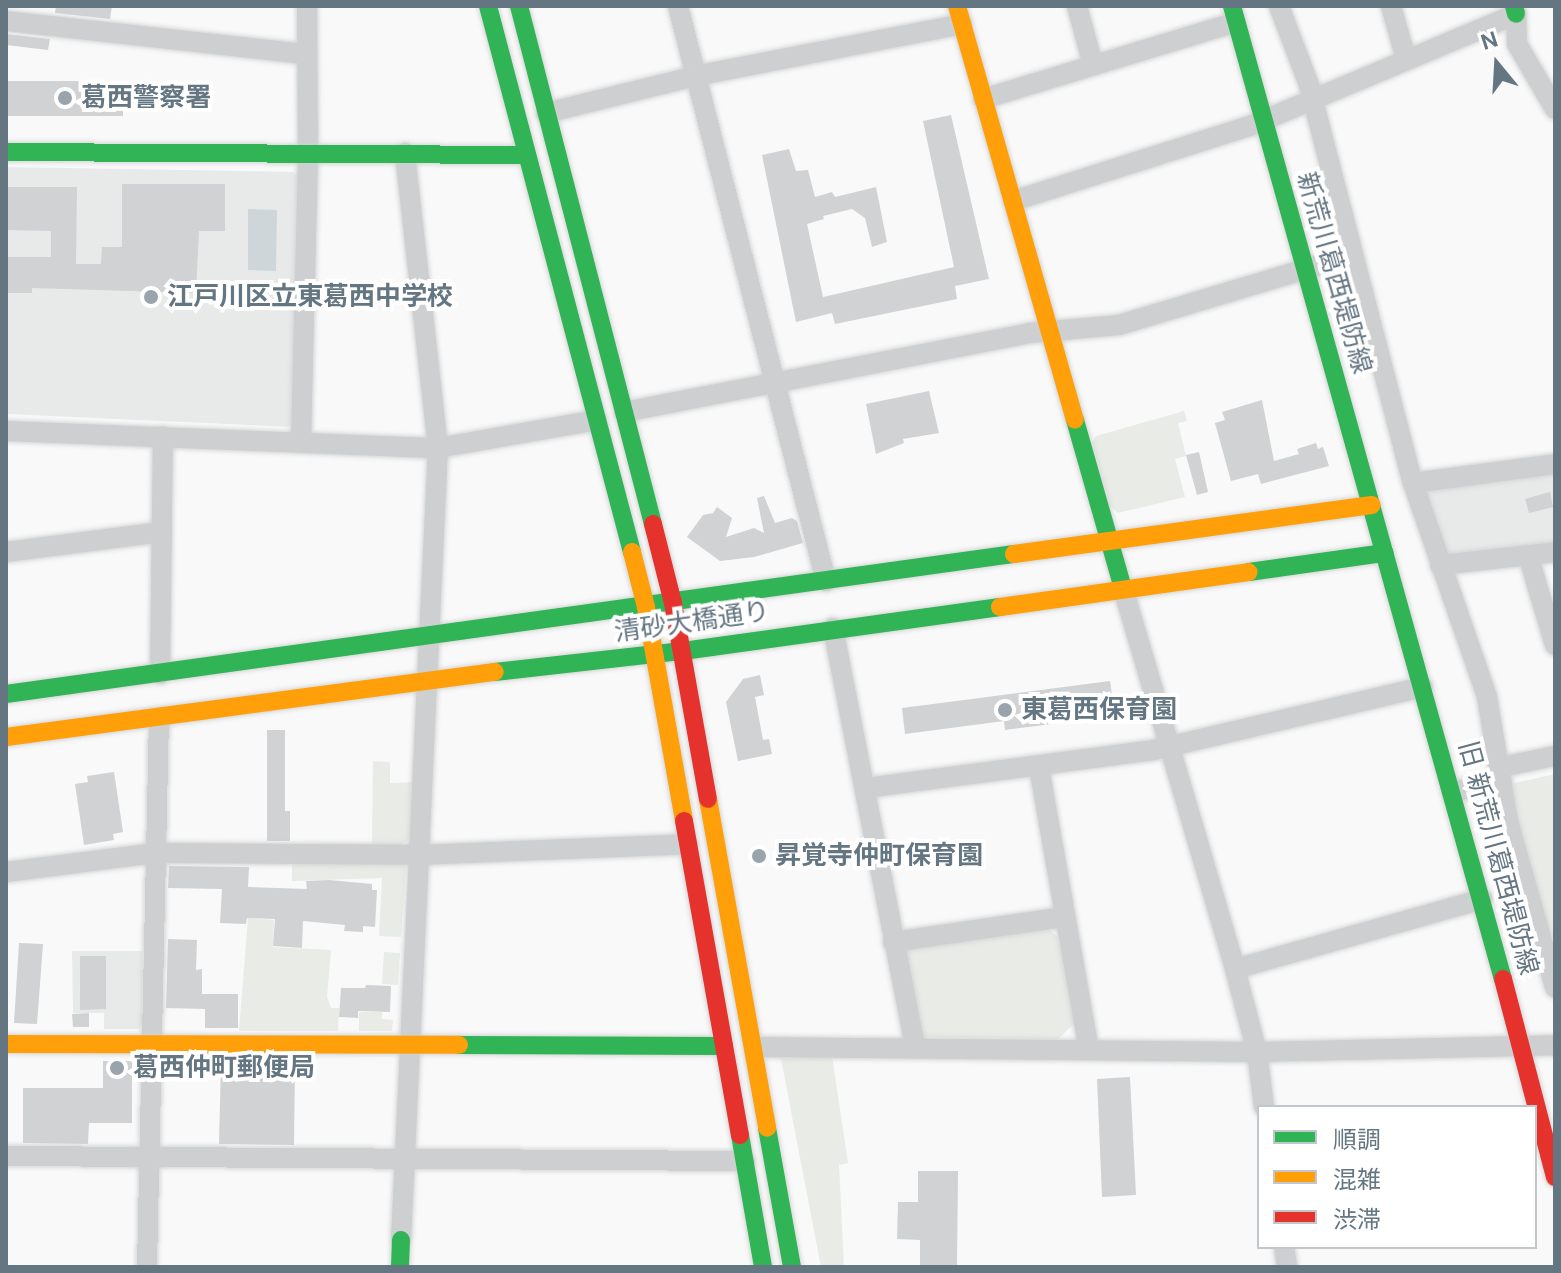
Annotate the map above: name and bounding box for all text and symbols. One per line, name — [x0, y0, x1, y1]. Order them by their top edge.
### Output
north arrow — [1457, 24, 1537, 104]
text: N — [1477, 24, 1502, 57]
place label: 葛西警察署 — [81, 82, 211, 114]
marker: 葛西警察署 — [56, 89, 74, 107]
street label: 新荒川葛西堤防線 — [1290, 169, 1378, 377]
place label: 江戸川区立東葛西中学校 — [167, 281, 453, 313]
marker: 江戸川区立東葛西中学校 — [142, 288, 160, 306]
street label: 清砂大橋通り — [613, 596, 771, 648]
place label: 東葛西保育園 — [1021, 694, 1177, 726]
marker: 東葛西保育園 — [996, 701, 1014, 719]
street label: 旧 新荒川葛西堤防線 — [1452, 738, 1544, 978]
place label: 昇覚寺仲町保育園 — [775, 840, 983, 872]
marker: 昇覚寺仲町保育園 — [750, 847, 768, 865]
place label: 葛西仲町郵便局 — [133, 1052, 315, 1084]
marker: 葛西仲町郵便局 — [108, 1059, 126, 1077]
legend — [1257, 1105, 1537, 1249]
text: 順調 — [1333, 1124, 1381, 1155]
text: 混雑 — [1333, 1164, 1381, 1195]
text: 渋滞 — [1333, 1204, 1381, 1235]

